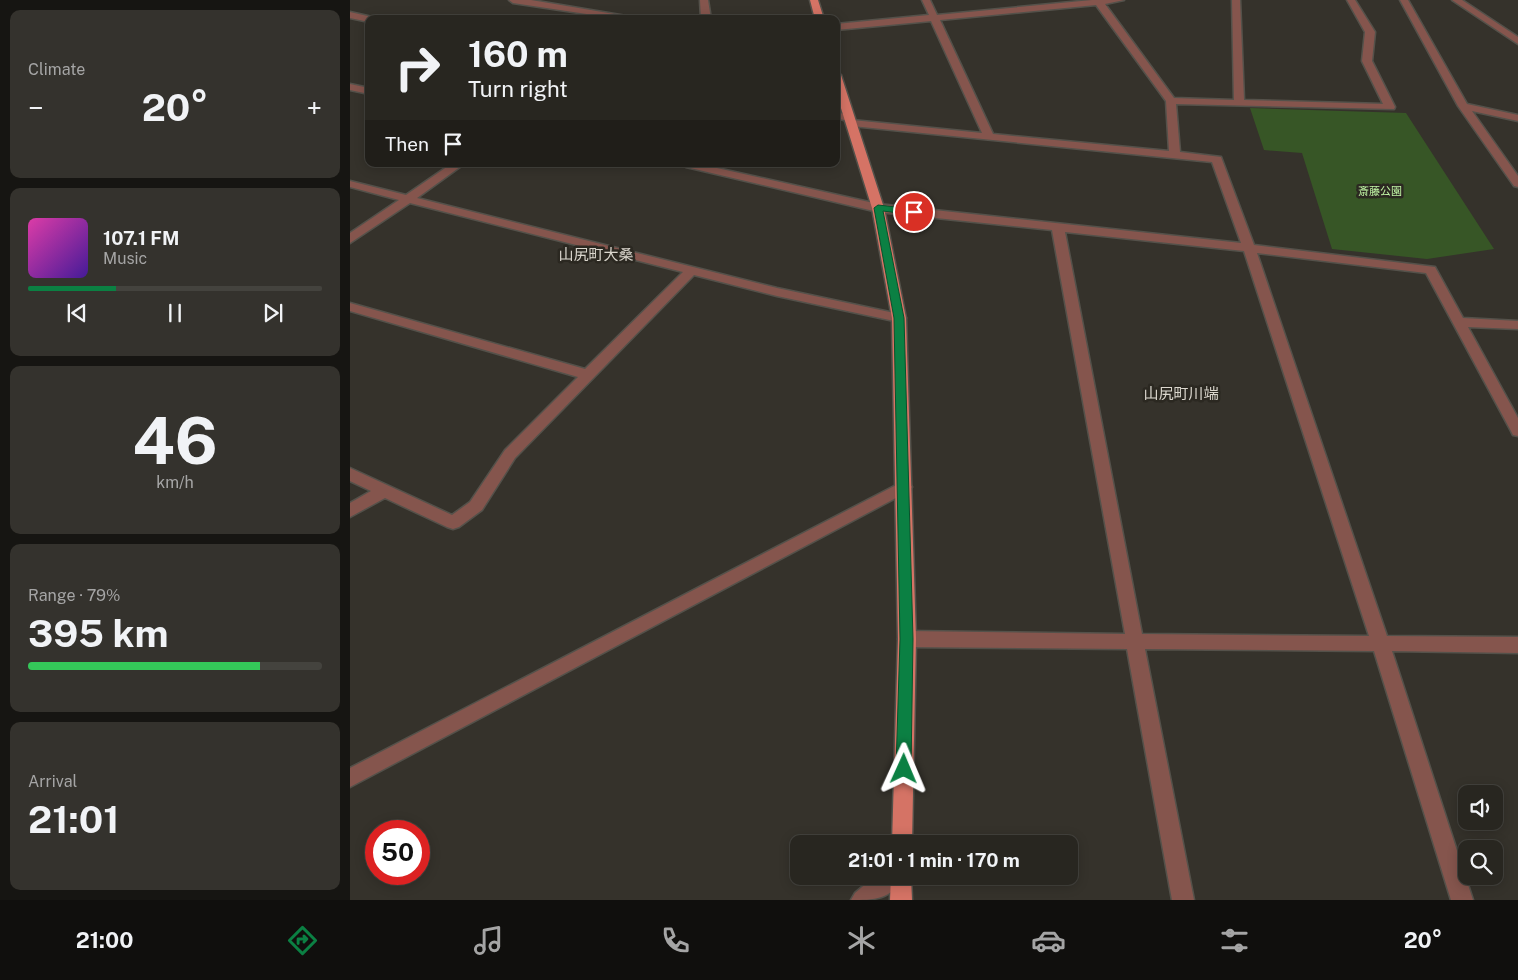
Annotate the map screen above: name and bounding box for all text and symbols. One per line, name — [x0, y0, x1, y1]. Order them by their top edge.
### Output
text: 160 m — [468, 34, 568, 75]
icon: right — [385, 35, 450, 100]
text: Climate — [28, 60, 85, 79]
text: Turn right — [468, 76, 568, 102]
text: 20° — [142, 85, 208, 130]
text: − — [28, 91, 44, 124]
text: + — [306, 91, 322, 124]
icon: arrive — [439, 130, 467, 158]
text: Then — [385, 133, 429, 155]
park label: 斎藤公園 — [1358, 185, 1402, 197]
pin — [893, 191, 935, 233]
icon: arrive — [900, 198, 928, 226]
text: 107.1 FM — [103, 227, 179, 249]
district label: 山尻町大桑 — [558, 246, 634, 263]
text: Music — [103, 249, 147, 268]
icon: previous — [63, 299, 91, 327]
icon: pause — [161, 299, 189, 327]
icon: next — [259, 299, 287, 327]
district label: 山尻町川端 — [1143, 385, 1219, 402]
text: 46 — [132, 402, 218, 479]
text: km/h — [156, 473, 194, 492]
text: Range · 79% — [28, 586, 121, 605]
text: 395 km — [28, 611, 168, 656]
position arrow — [877, 742, 929, 794]
text: Arrival — [28, 772, 77, 791]
map controls — [1458, 785, 1503, 885]
button: sound — [1458, 785, 1503, 830]
text: 21:01 — [28, 797, 119, 842]
speed limit sign: 50 — [365, 820, 430, 885]
button: search — [1458, 840, 1503, 885]
text: 21:01 · 1 min · 170 m — [848, 849, 1020, 871]
icon: directions — [285, 923, 320, 958]
icon: music — [471, 923, 506, 958]
icon: phone — [658, 923, 693, 958]
icon: climate — [844, 923, 879, 958]
icon: car — [1031, 923, 1066, 958]
icon: filters — [1217, 923, 1252, 958]
text: 21:00 — [76, 927, 133, 953]
text: 20° — [1404, 927, 1442, 953]

